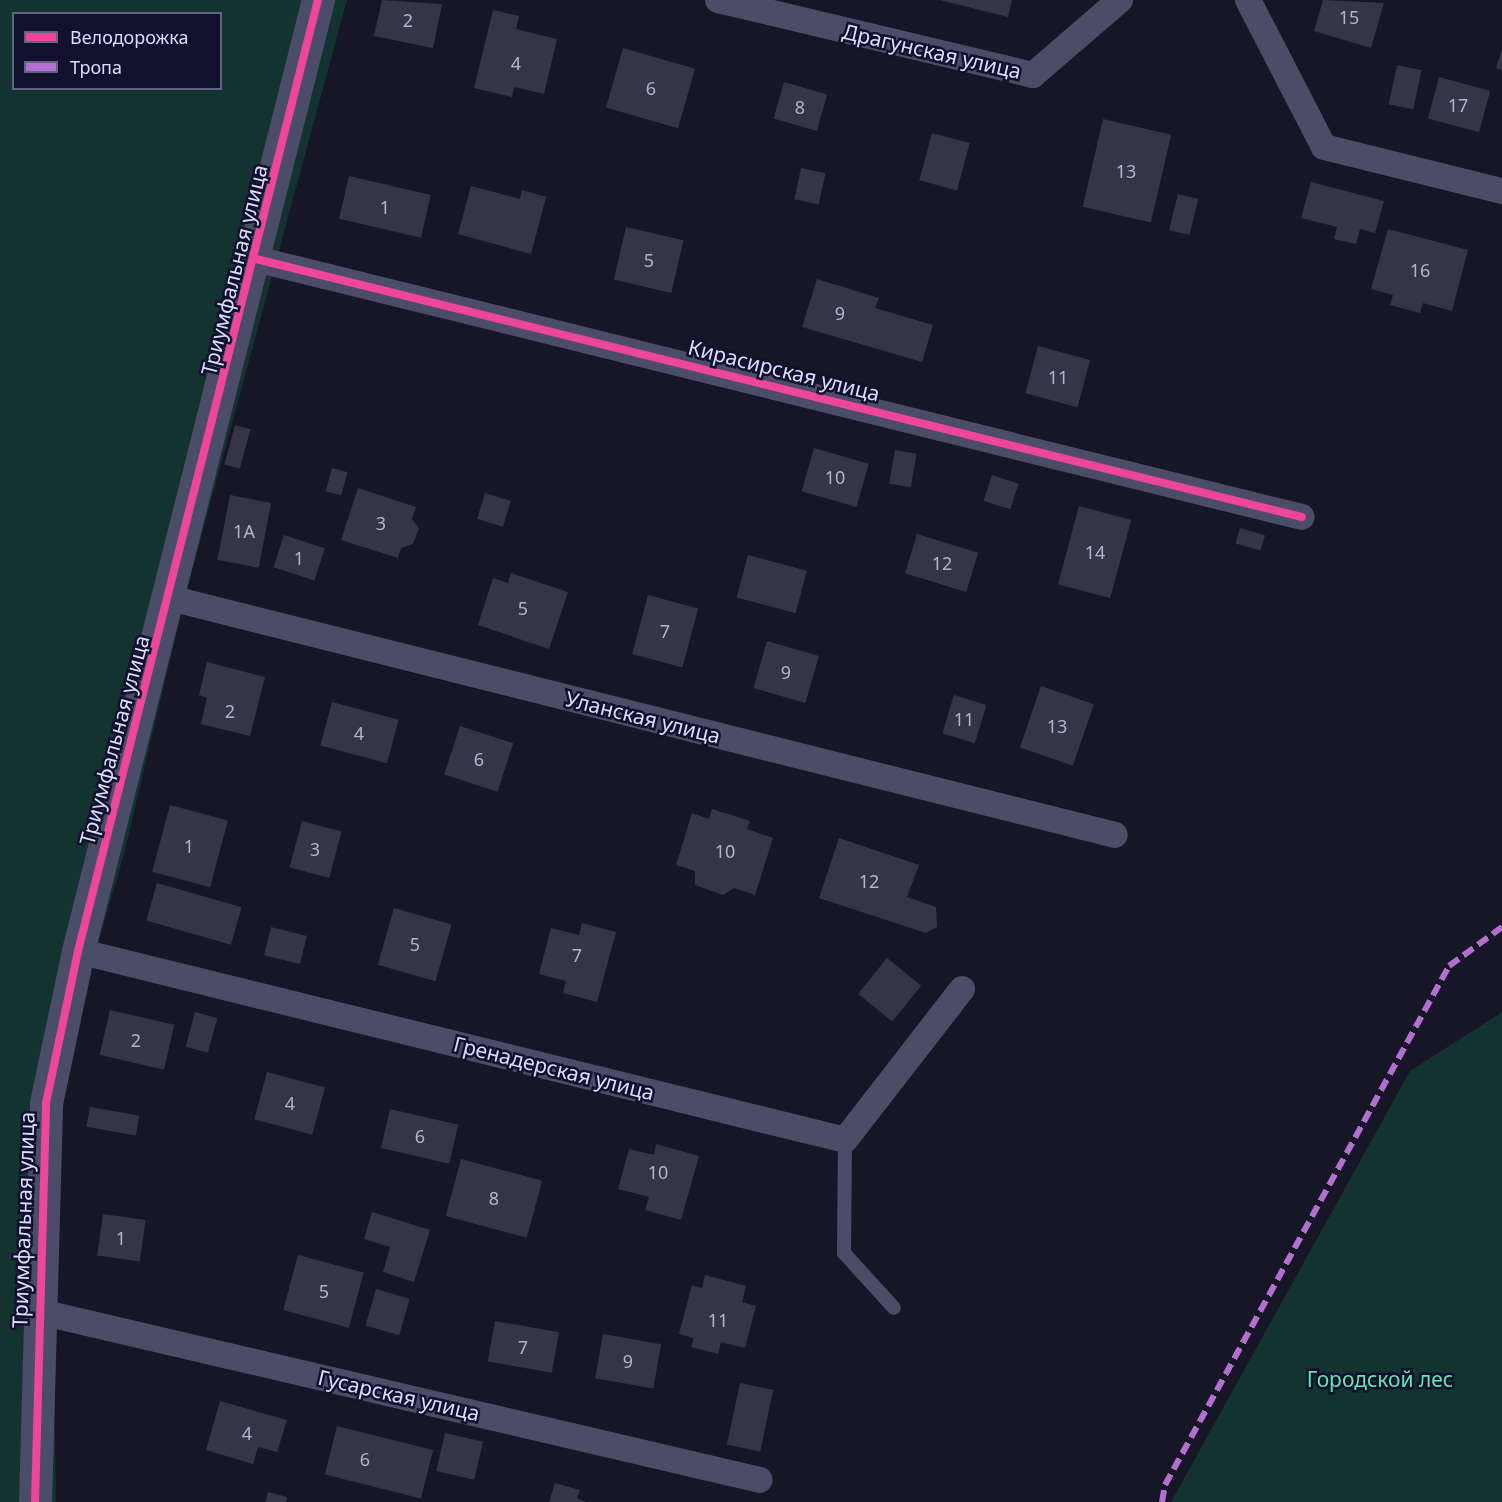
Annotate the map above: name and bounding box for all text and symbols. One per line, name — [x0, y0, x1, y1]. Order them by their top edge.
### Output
house number: 15 — [1339, 6, 1359, 28]
house number: 2 — [403, 9, 413, 31]
legend — [12, 12, 222, 90]
street label: Драгунская улица — [840, 18, 1024, 84]
text: Велодорожка — [70, 25, 188, 49]
house number: 4 — [511, 52, 521, 74]
text: Тропа — [70, 55, 122, 79]
house number: 6 — [646, 77, 656, 99]
house number: 17 — [1448, 94, 1468, 116]
house number: 8 — [795, 96, 805, 118]
house number: 13 — [1116, 160, 1136, 182]
street label: Триумфальная улица — [196, 162, 272, 378]
house number: 1 — [380, 196, 390, 218]
house number: 5 — [644, 249, 654, 271]
house number: 16 — [1410, 259, 1430, 281]
house number: 9 — [835, 302, 845, 324]
street label: Кирасирская улица — [686, 334, 882, 406]
house number: 11 — [1048, 366, 1068, 388]
house number: 10 — [825, 466, 845, 488]
house number: 3 — [376, 512, 386, 534]
house number: 1А — [233, 520, 255, 542]
house number: 14 — [1085, 541, 1105, 563]
house number: 1 — [294, 547, 304, 569]
house number: 12 — [932, 552, 952, 574]
house number: 5 — [518, 597, 528, 619]
house number: 7 — [660, 620, 670, 642]
street label: Триумфальная улица — [74, 632, 154, 848]
house number: 9 — [781, 661, 791, 683]
street label: Уланская улица — [563, 686, 723, 748]
house number: 2 — [225, 700, 235, 722]
house number: 11 — [954, 708, 974, 730]
house number: 13 — [1047, 715, 1067, 737]
house number: 4 — [354, 722, 364, 744]
house number: 6 — [474, 748, 484, 770]
house number: 1 — [184, 835, 194, 857]
house number: 3 — [310, 838, 320, 860]
house number: 10 — [715, 840, 735, 862]
house number: 12 — [859, 870, 879, 892]
house number: 5 — [410, 933, 420, 955]
house number: 7 — [572, 944, 582, 966]
house number: 2 — [131, 1029, 141, 1051]
street label: Гренадерская улица — [451, 1031, 657, 1105]
house number: 4 — [285, 1092, 295, 1114]
street label: Триумфальная улица — [7, 1111, 39, 1329]
house number: 6 — [415, 1125, 425, 1147]
house number: 10 — [648, 1161, 668, 1183]
house number: 8 — [489, 1187, 499, 1209]
house number: 1 — [116, 1227, 126, 1249]
house number: 5 — [319, 1280, 329, 1302]
house number: 11 — [708, 1309, 728, 1331]
house number: 7 — [518, 1336, 528, 1358]
house number: 9 — [623, 1350, 633, 1372]
street label: Гусарская улица — [316, 1364, 482, 1426]
park label: Городской лес — [1307, 1366, 1453, 1392]
house number: 4 — [242, 1422, 252, 1444]
house number: 6 — [360, 1448, 370, 1470]

